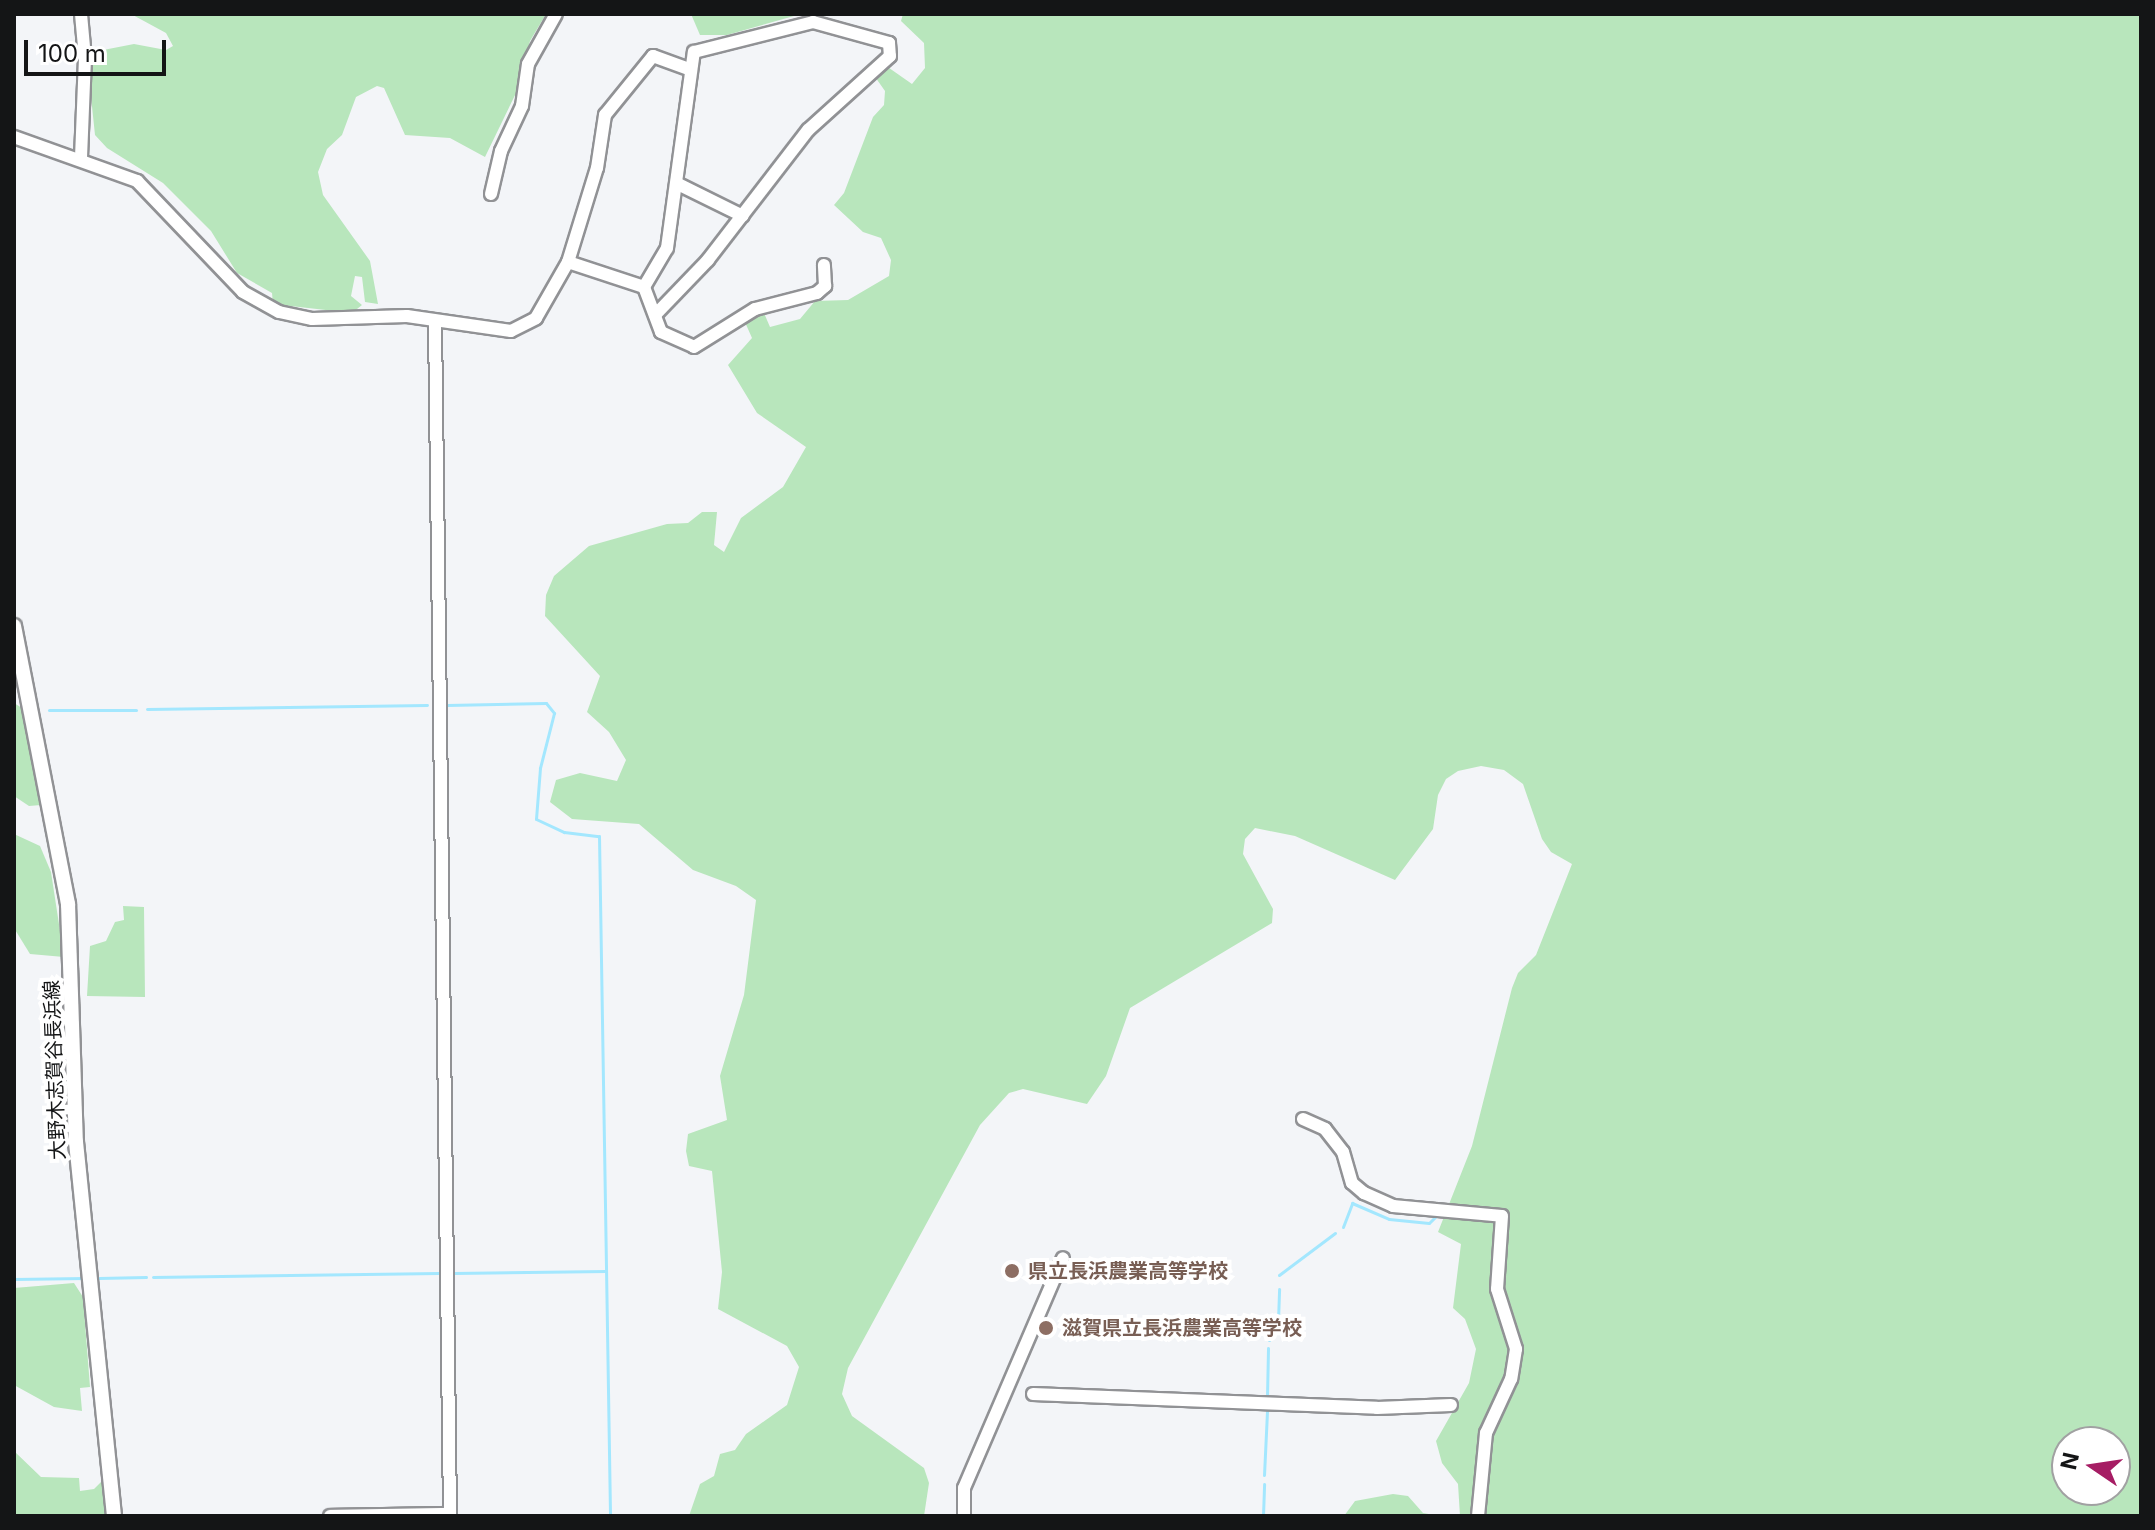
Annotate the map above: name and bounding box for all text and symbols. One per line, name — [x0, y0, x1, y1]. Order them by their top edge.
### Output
scale bar — [28, 24, 170, 74]
text: 100 m — [38, 39, 106, 68]
street label: 大野木志賀谷長浜線 — [40, 980, 70, 1160]
place label: 県立長浜農業高等学校 — [1028, 1259, 1228, 1283]
marker: 県立長浜農業高等学校 — [1003, 1262, 1021, 1280]
place label: 滋賀県立長浜農業高等学校 — [1062, 1316, 1302, 1340]
marker: 滋賀県立長浜農業高等学校 — [1037, 1319, 1055, 1337]
north arrow — [2051, 1426, 2131, 1506]
text: N — [2055, 1450, 2084, 1472]

